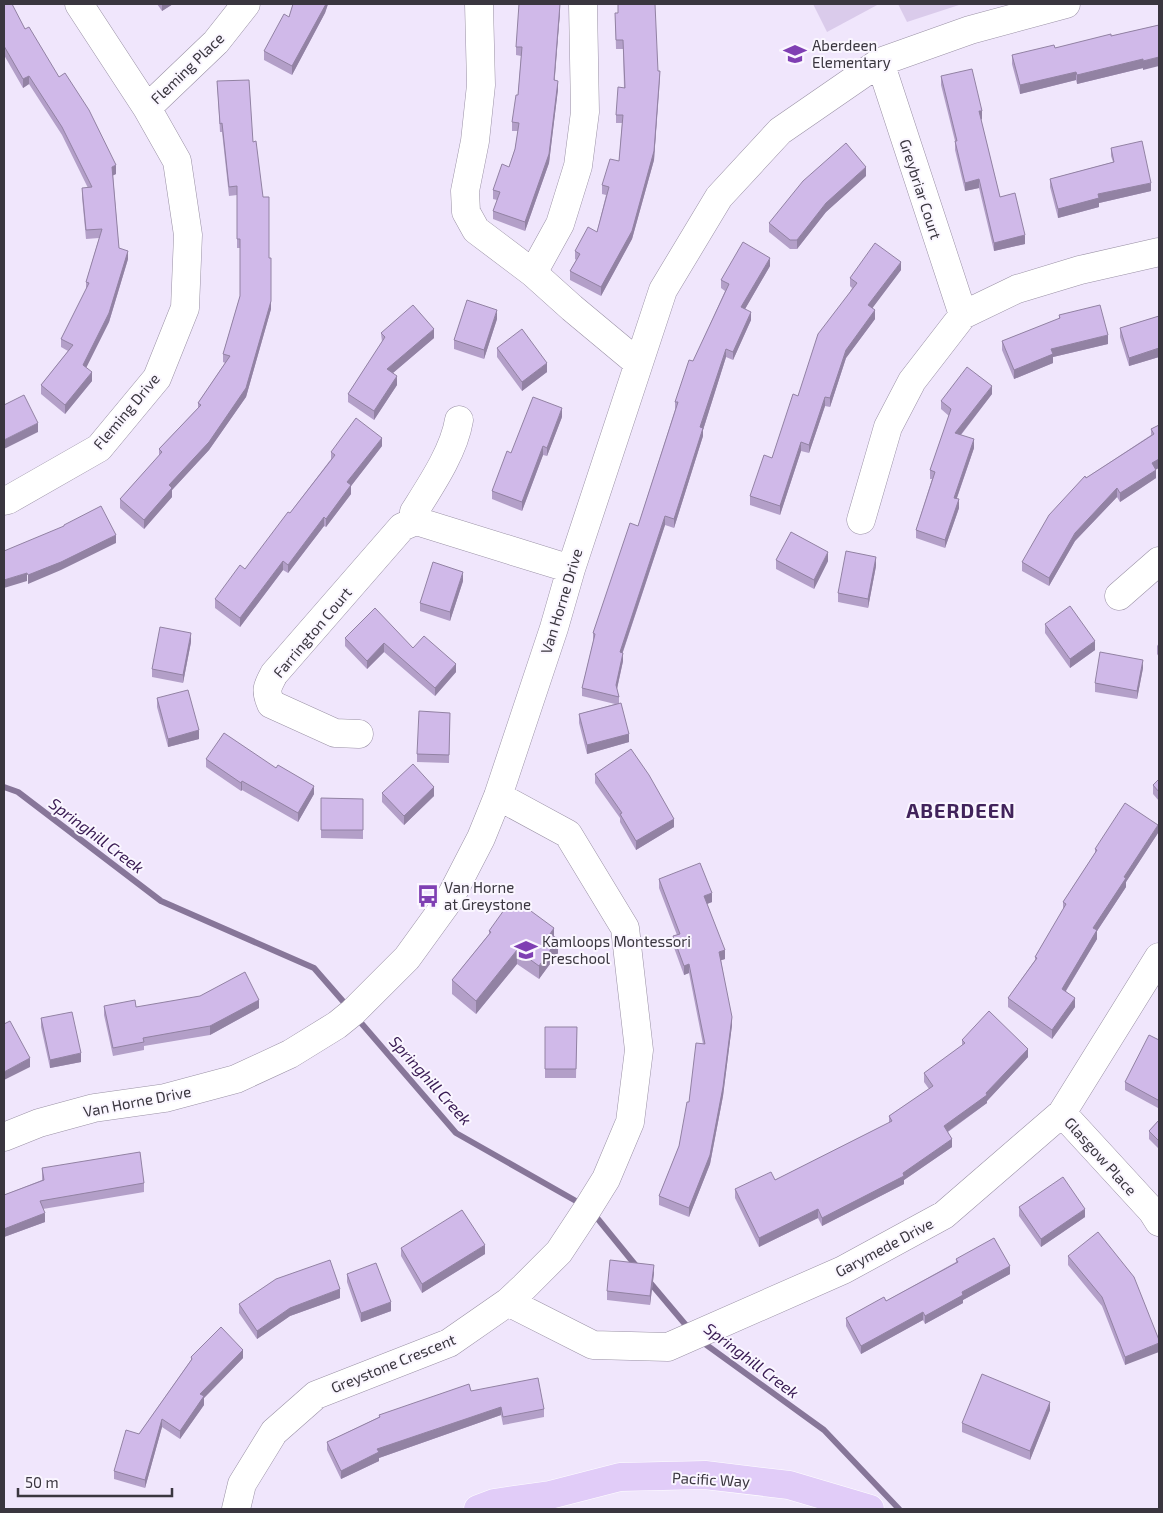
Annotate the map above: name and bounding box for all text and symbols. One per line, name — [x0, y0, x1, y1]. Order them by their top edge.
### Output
street label: Fleming Place — [147, 29, 227, 107]
place label: Aberdeen Elementary — [812, 36, 891, 71]
school or university icon: Aberdeen Elementary — [782, 41, 808, 67]
street label: Greybriar Court — [896, 137, 946, 242]
street label: Fleming Drive — [89, 369, 163, 453]
street label: Van Horne Drive — [536, 546, 586, 656]
street label: Farrington Court — [269, 583, 355, 681]
water label: Springhill Creek — [46, 793, 148, 877]
district label: ABERDEEN — [906, 798, 1016, 822]
place label: Van Horne at Greystone — [444, 878, 531, 913]
bus stop icon: Van Horne at Greystone — [415, 883, 441, 909]
place label: Kamloops Montessori Preschool — [542, 932, 691, 967]
school or university icon: Kamloops Montessori Preschool — [513, 937, 539, 963]
water label: Springhill Creek — [386, 1031, 476, 1129]
street label: Van Horne Drive — [82, 1082, 192, 1120]
street label: Glasgow Place — [1061, 1113, 1141, 1199]
street label: Garymede Drive — [832, 1214, 936, 1280]
water label: Springhill Creek — [701, 1318, 803, 1402]
street label: Greystone Crescent — [328, 1330, 458, 1396]
scale bar — [18, 1466, 171, 1498]
street label: Pacific Way — [672, 1468, 750, 1490]
text: 50 m — [25, 1473, 59, 1491]

